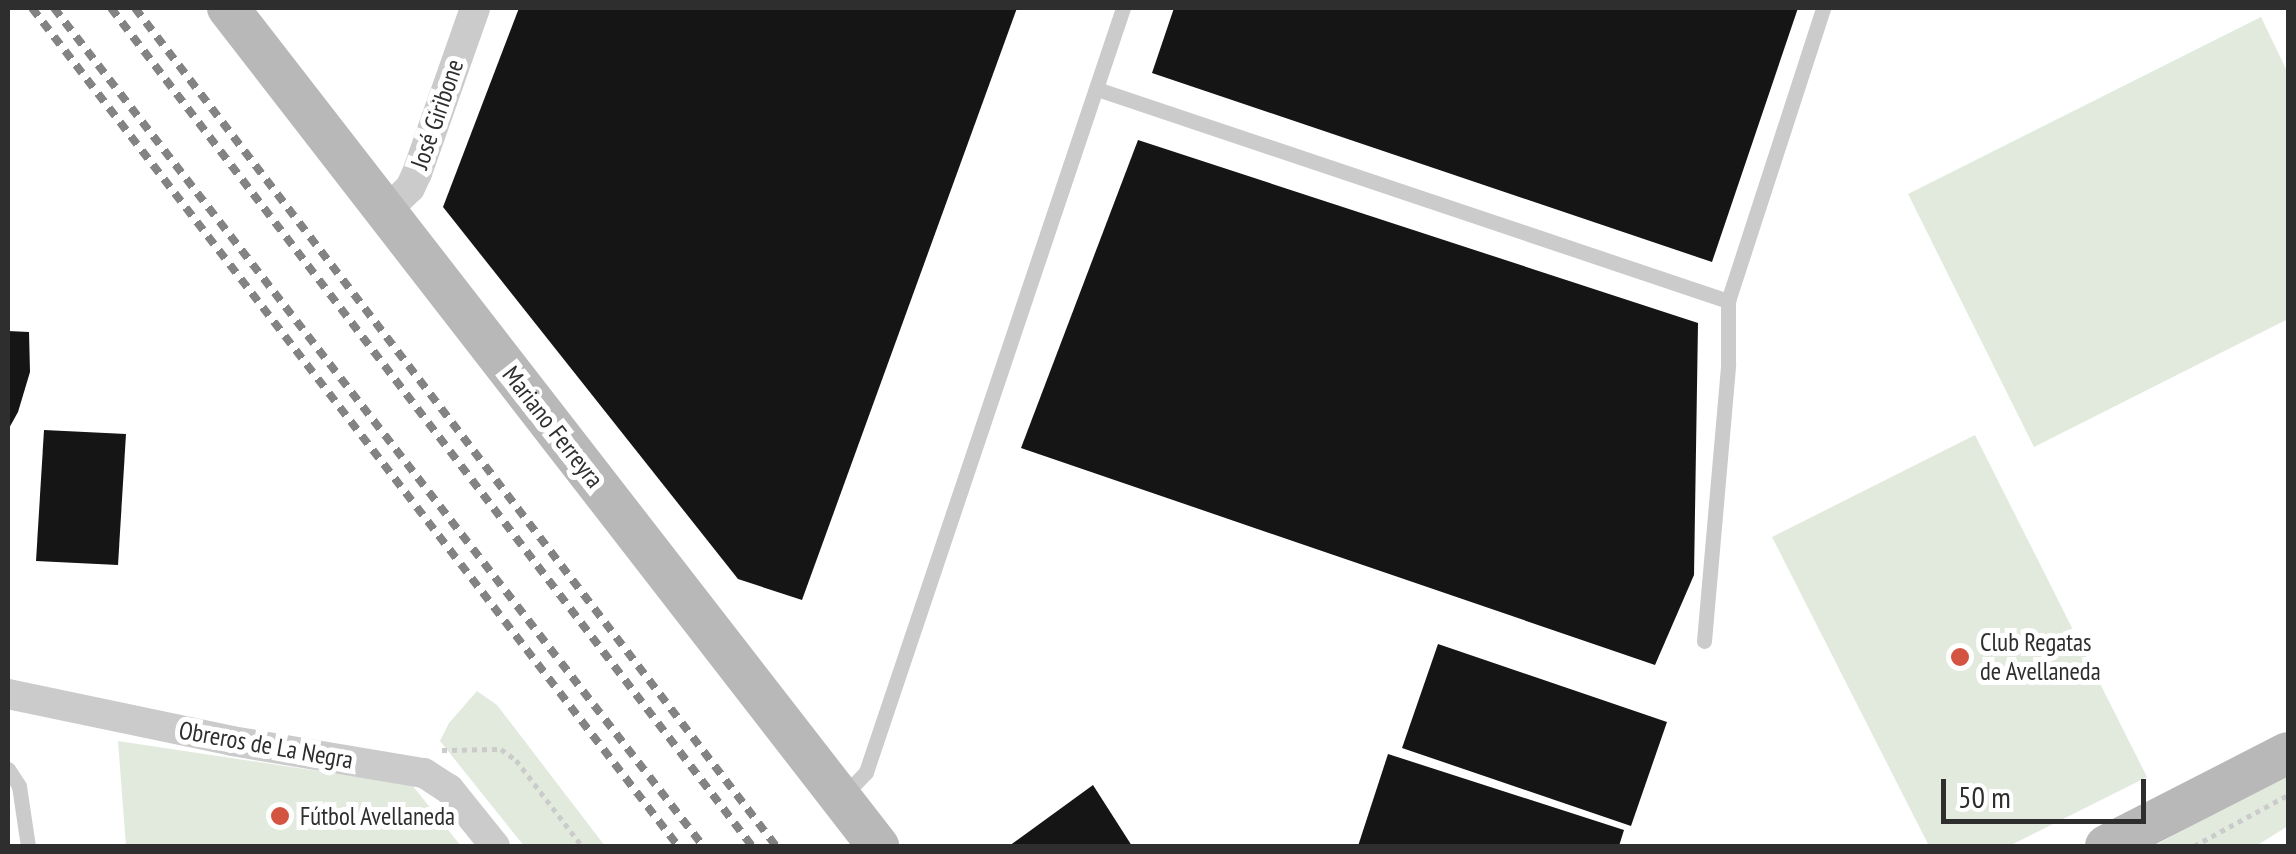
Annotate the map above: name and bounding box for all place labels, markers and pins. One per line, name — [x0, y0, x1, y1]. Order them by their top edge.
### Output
place label: Club Regatas de Avellaneda — [1980, 628, 2101, 687]
marker: Club Regatas de Avellaneda — [1949, 646, 1971, 668]
place label: Fútbol Avellaneda — [300, 801, 456, 831]
marker: Fútbol Avellaneda — [269, 805, 291, 827]

